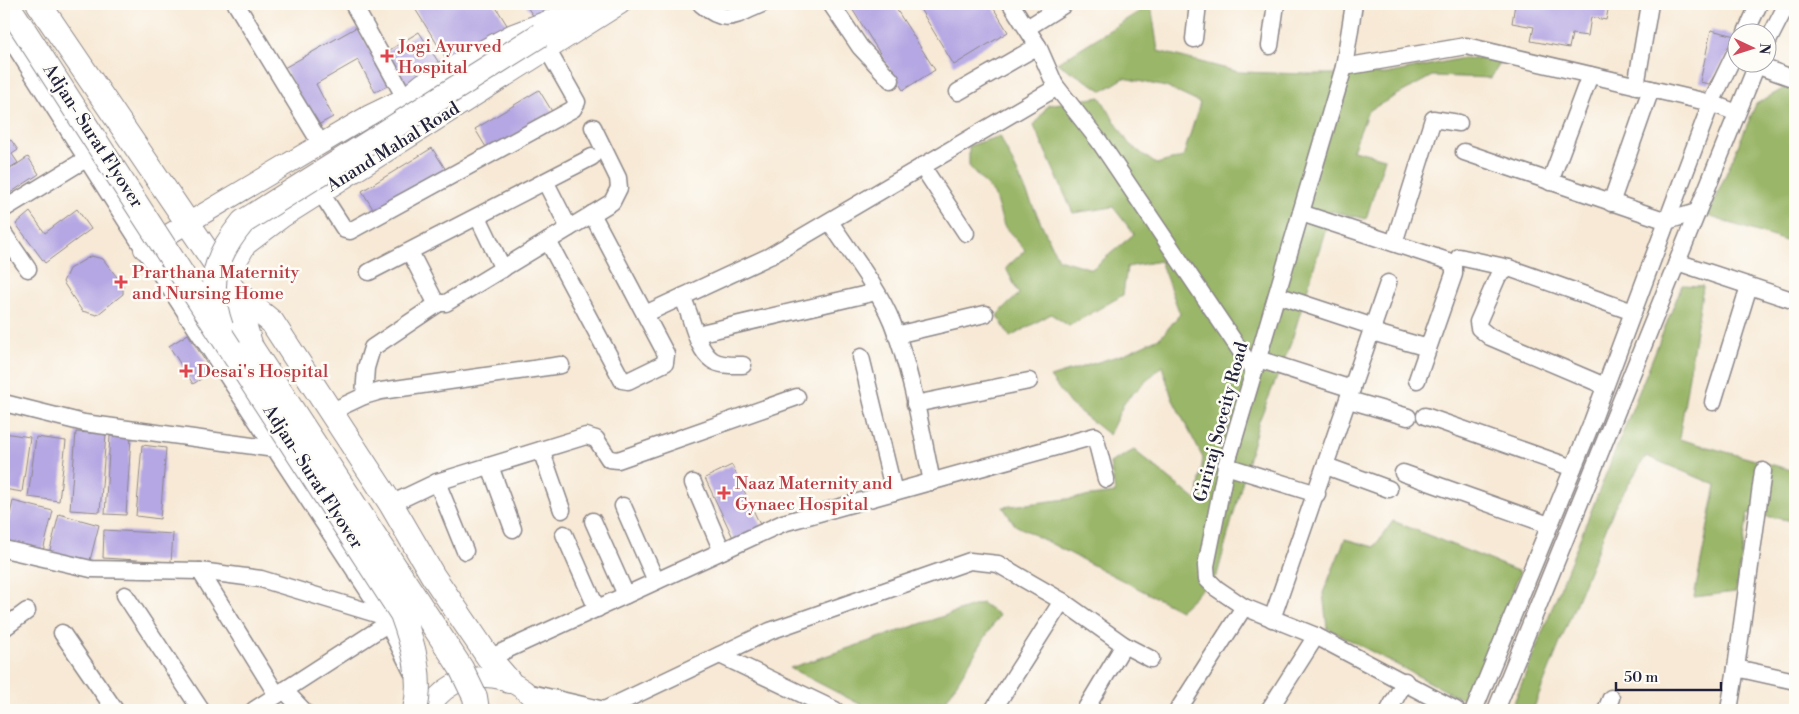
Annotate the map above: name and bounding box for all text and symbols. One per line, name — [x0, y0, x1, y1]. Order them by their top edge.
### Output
north arrow — [1726, 22, 1776, 72]
place label: Jogi Ayurved Hospital — [397, 35, 502, 79]
text: N — [1755, 43, 1773, 55]
marker: Jogi Ayurved Hospital — [380, 49, 394, 63]
street label: Adjan- Surat Flyover — [37, 59, 148, 213]
street label: Anand Mahal Road — [321, 96, 464, 198]
place label: Prarthana Maternity and Nursing Home — [132, 261, 300, 305]
marker: Prarthana Maternity and Nursing Home — [114, 275, 128, 289]
street label: Giriraj Soceity Road — [1189, 339, 1254, 504]
place label: Desai's Hospital — [197, 360, 329, 383]
marker: Desai's Hospital — [179, 364, 193, 378]
street label: Adjan- Surat Flyover — [257, 400, 368, 554]
place label: Naaz Maternity and Gynaec Hospital — [735, 472, 893, 516]
marker: Naaz Maternity and Gynaec Hospital — [717, 486, 731, 500]
scale bar — [1616, 659, 1722, 691]
text: 50 m — [1624, 668, 1658, 687]

